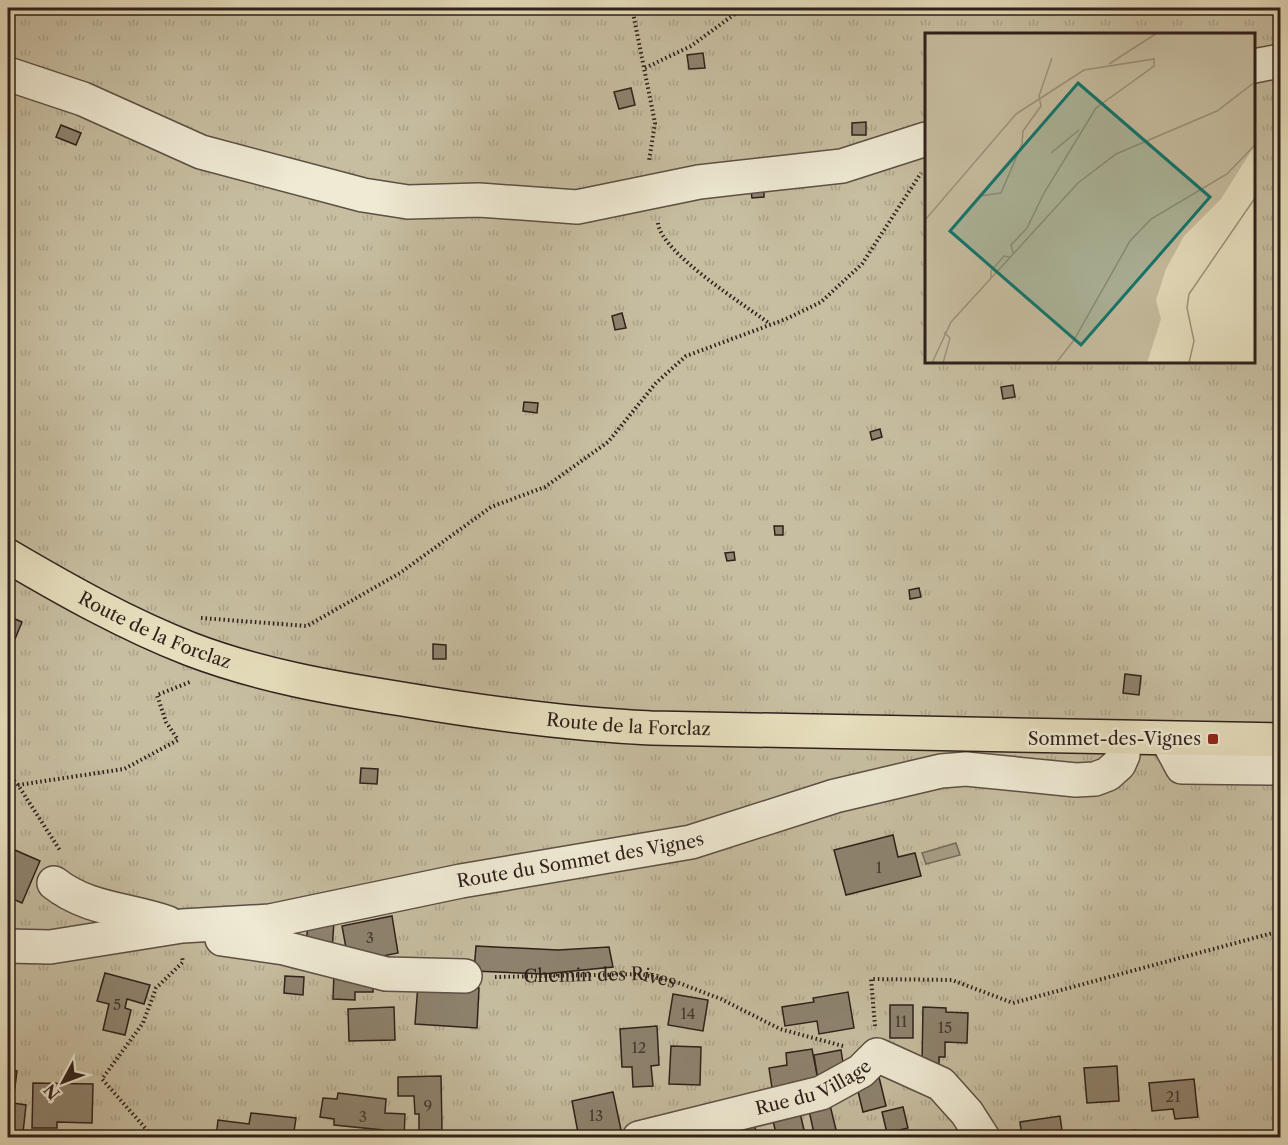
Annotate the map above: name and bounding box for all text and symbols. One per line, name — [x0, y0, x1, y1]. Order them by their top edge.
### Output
inset map — [925, 33, 1255, 363]
street label: Route de la Forclaz — [75, 587, 234, 673]
street label: Route de la Forclaz — [545, 709, 711, 740]
place label: Sommet-des-Vignes — [1028, 728, 1201, 750]
marker: Sommet-des-Vignes — [1206, 732, 1220, 746]
street label: Route du Sommet des Vignes — [455, 828, 707, 893]
house number: 1 — [876, 858, 883, 877]
house number: 3 — [366, 928, 374, 947]
street label: Chemin des Rives — [523, 963, 678, 993]
house number: 5 — [113, 995, 121, 1014]
house number: 14 — [681, 1004, 695, 1023]
house number: 11 — [895, 1012, 908, 1031]
house number: 15 — [938, 1018, 952, 1037]
house number: 12 — [632, 1038, 646, 1057]
north arrow — [33, 1052, 93, 1112]
street label: Rue du Village — [753, 1056, 876, 1120]
text: N — [40, 1080, 64, 1104]
house number: 21 — [1166, 1087, 1181, 1106]
house number: 9 — [424, 1096, 432, 1115]
house number: 13 — [589, 1106, 603, 1125]
house number: 3 — [359, 1107, 367, 1126]

